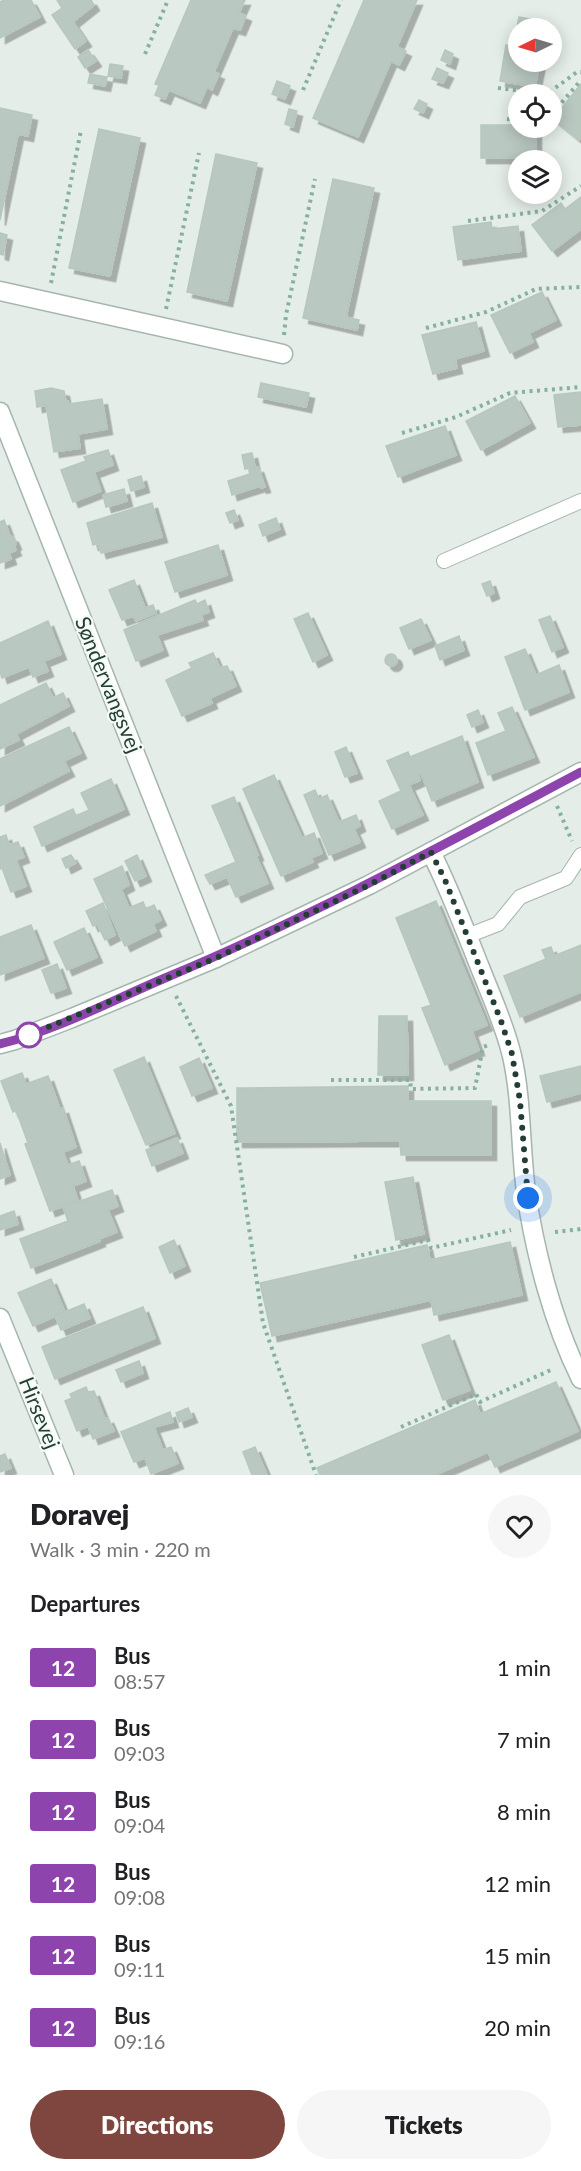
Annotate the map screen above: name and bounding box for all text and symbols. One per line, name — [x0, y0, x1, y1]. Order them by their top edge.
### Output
north arrow — [508, 18, 562, 72]
map controls — [508, 18, 562, 204]
button: locate — [508, 84, 562, 138]
button: layers — [508, 150, 562, 204]
street label: Søndervangsvej — [71, 613, 148, 756]
unlabelled marker — [16, 1022, 42, 1048]
your location — [513, 1183, 543, 1213]
street label: Hirsevej — [15, 1373, 66, 1452]
button: heart — [488, 1495, 551, 1558]
text: Doravej — [30, 1497, 129, 1531]
text: Walk · 3 min · 220 m — [30, 1537, 211, 1561]
text: Departures — [30, 1590, 140, 1617]
text: Bus — [114, 1642, 150, 1669]
text: 1 min — [497, 1654, 551, 1681]
text: 12 — [51, 1655, 75, 1680]
text: 08:57 — [114, 1669, 165, 1693]
text: Bus — [114, 1714, 150, 1741]
text: 7 min — [497, 1726, 551, 1753]
text: 12 — [51, 1727, 75, 1752]
text: 09:03 — [114, 1741, 165, 1765]
text: Bus — [114, 1786, 150, 1813]
text: 8 min — [497, 1798, 551, 1825]
text: 12 — [51, 1799, 75, 1824]
text: 09:04 — [114, 1813, 165, 1837]
text: Bus — [114, 1858, 150, 1885]
text: 12 min — [484, 1870, 551, 1897]
text: 12 — [51, 1871, 75, 1896]
text: 09:08 — [114, 1885, 165, 1909]
text: Bus — [114, 1930, 150, 1957]
text: 15 min — [484, 1942, 551, 1969]
text: 12 — [51, 1943, 75, 1968]
text: 09:11 — [114, 1957, 165, 1981]
text: Bus — [114, 2002, 150, 2029]
text: 20 min — [484, 2014, 551, 2041]
text: 12 — [51, 2015, 75, 2040]
text: 09:16 — [114, 2029, 165, 2053]
button: Directions — [30, 2090, 285, 2159]
button: Tickets — [297, 2090, 551, 2159]

